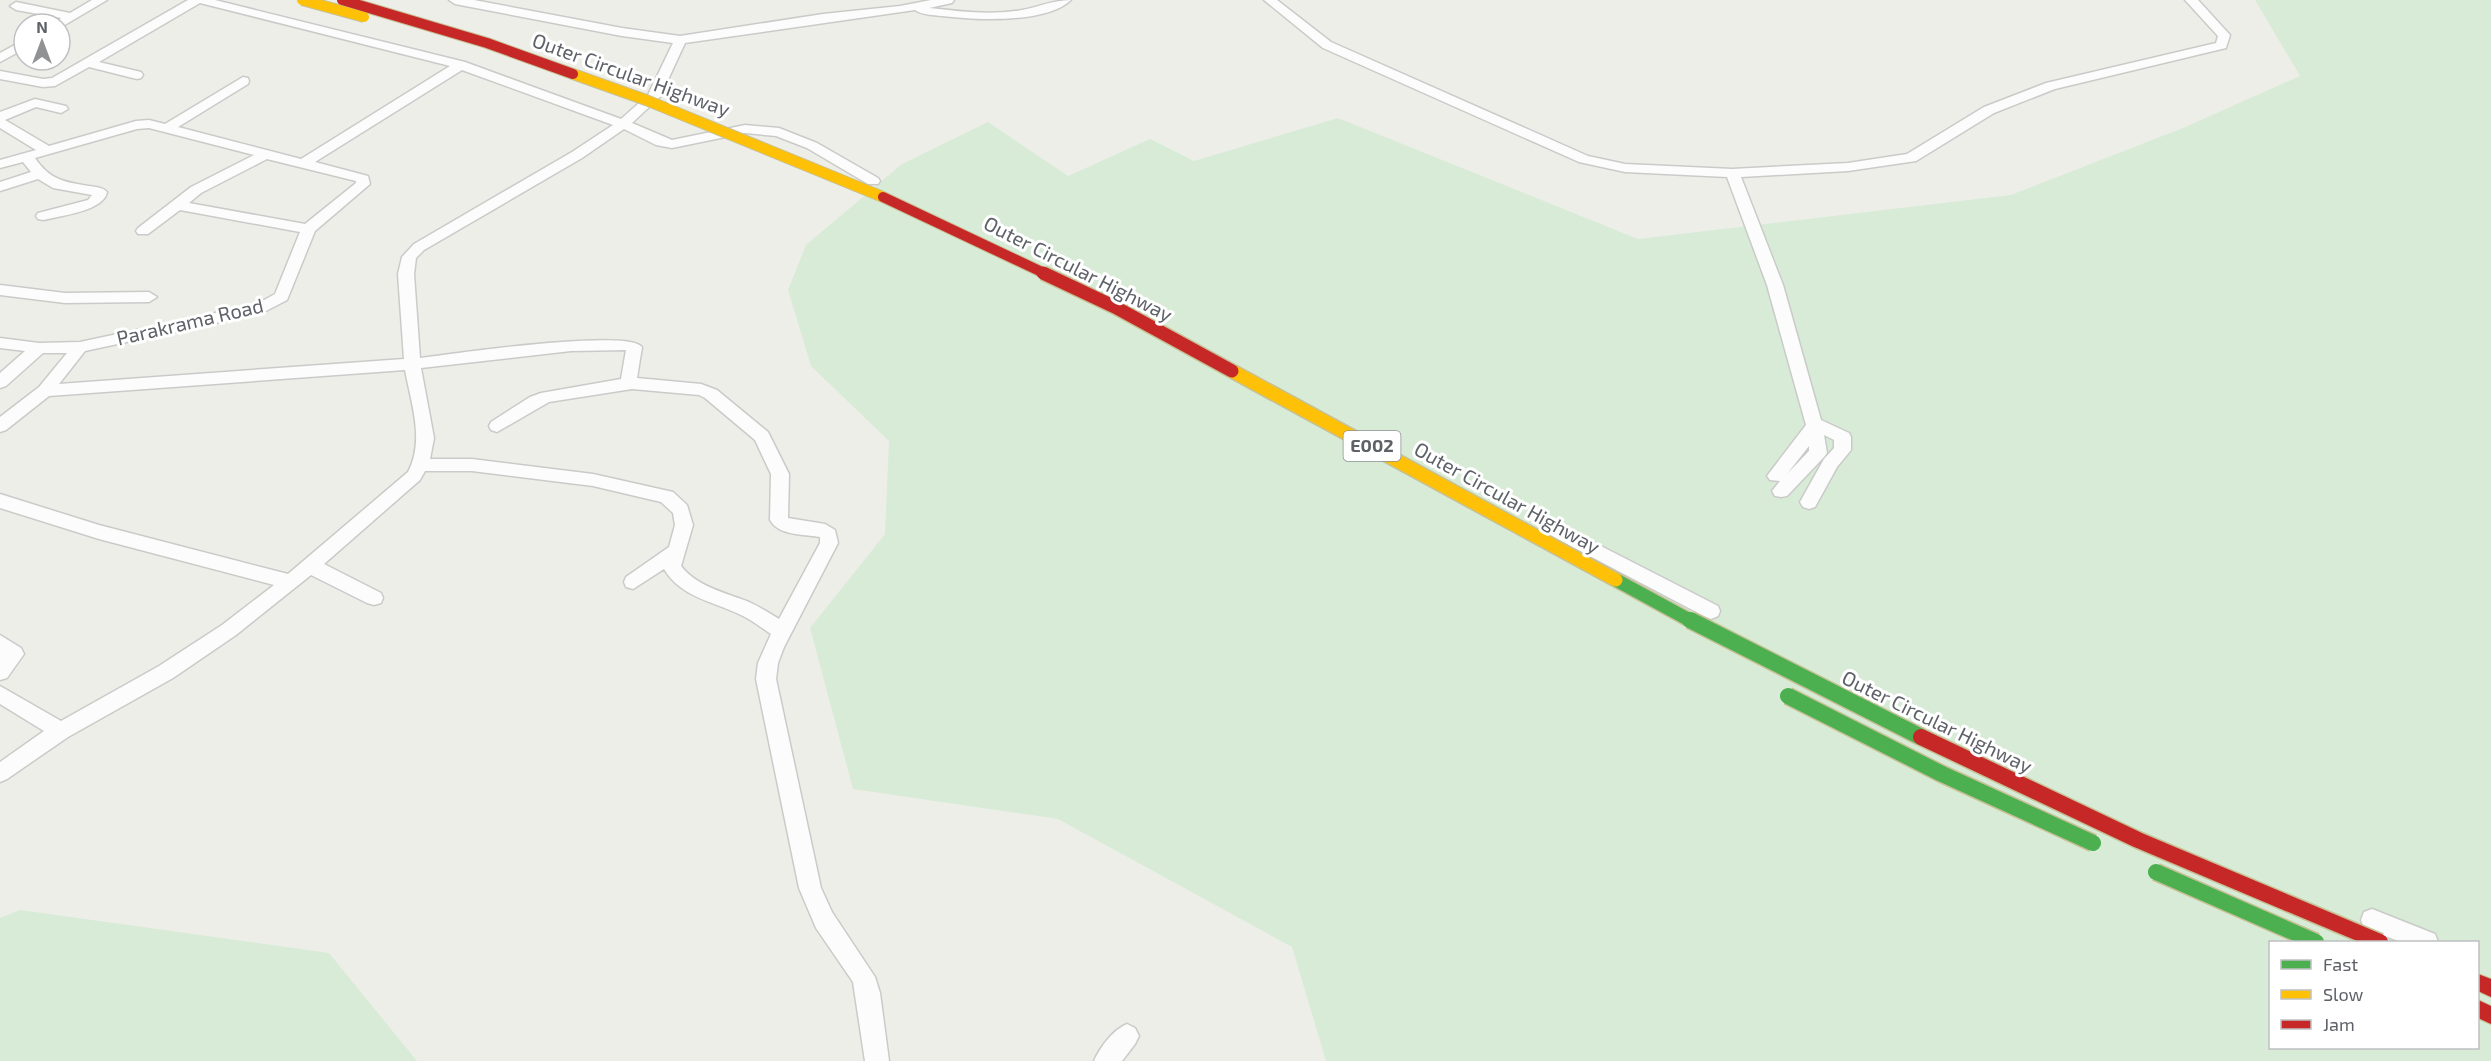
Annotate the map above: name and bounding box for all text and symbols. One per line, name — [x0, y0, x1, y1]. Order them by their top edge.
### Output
north arrow — [12, 12, 72, 72]
text: N — [36, 17, 48, 36]
street label: Outer Circular Highway — [529, 27, 734, 121]
street label: Outer Circular Highway — [980, 210, 1177, 326]
street label: Parakrama Road — [114, 292, 266, 350]
road number: E002 — [1344, 431, 1400, 461]
street label: Outer Circular Highway — [1410, 436, 1605, 558]
street label: Outer Circular Highway — [1838, 665, 2037, 778]
legend — [2269, 941, 2479, 1049]
text: Fast — [2323, 953, 2358, 975]
text: Slow — [2323, 983, 2364, 1005]
text: Jam — [2323, 1013, 2355, 1035]

